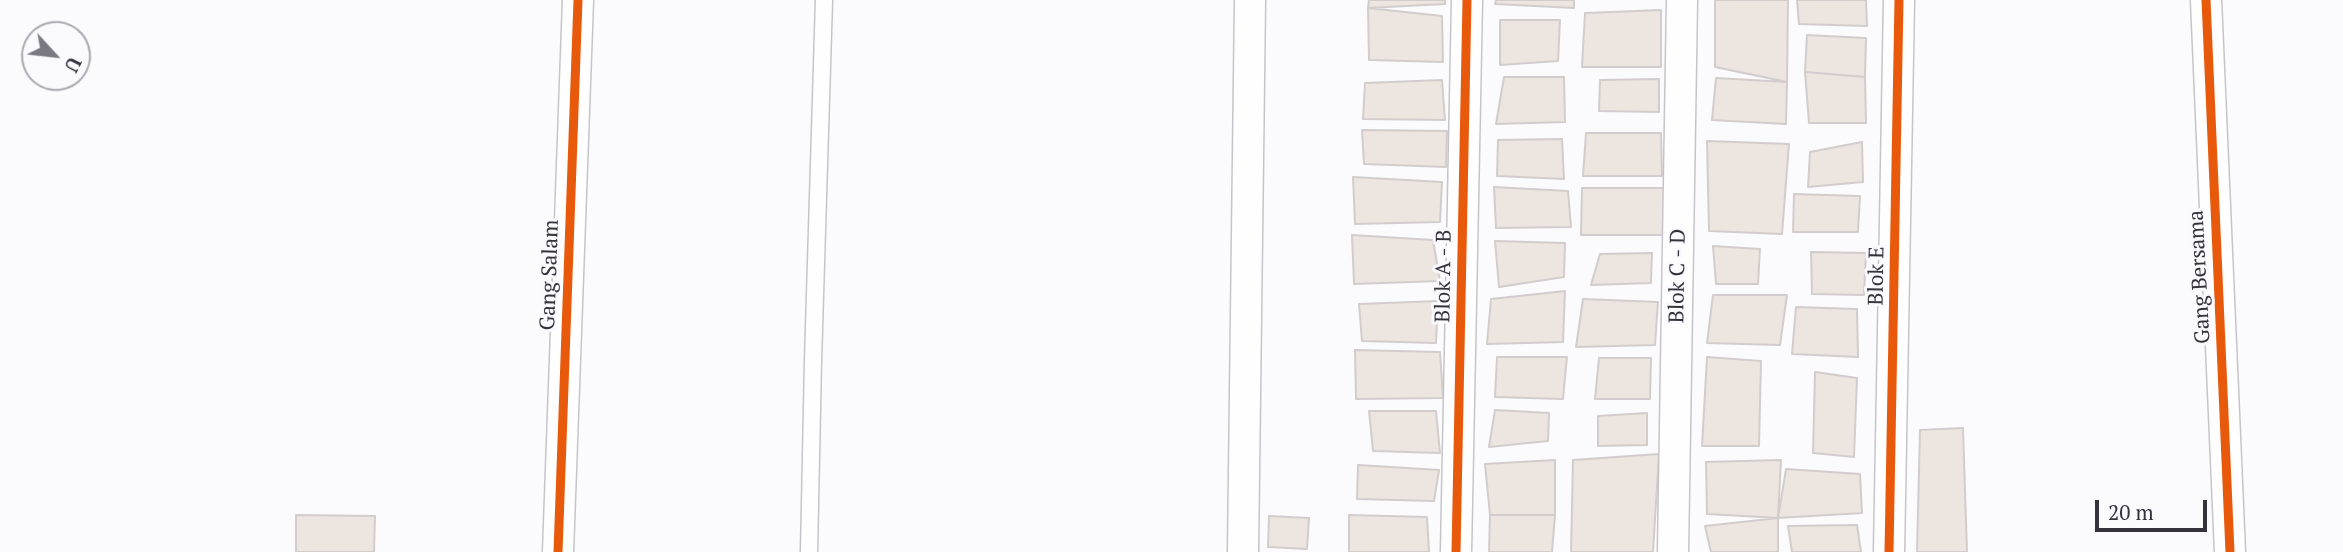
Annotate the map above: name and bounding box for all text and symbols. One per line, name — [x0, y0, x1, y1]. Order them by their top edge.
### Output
north arrow — [21, 21, 91, 91]
text: U — [59, 53, 88, 77]
street label: Gang Bersama — [2184, 210, 2216, 344]
street label: Gang Salam — [535, 219, 565, 331]
street label: Blok A - B — [1431, 229, 1457, 323]
street label: Blok C - D — [1665, 229, 1691, 323]
street label: Blok E — [1864, 246, 1890, 306]
scale bar — [2098, 486, 2210, 530]
text: 20 m — [2108, 498, 2154, 526]

